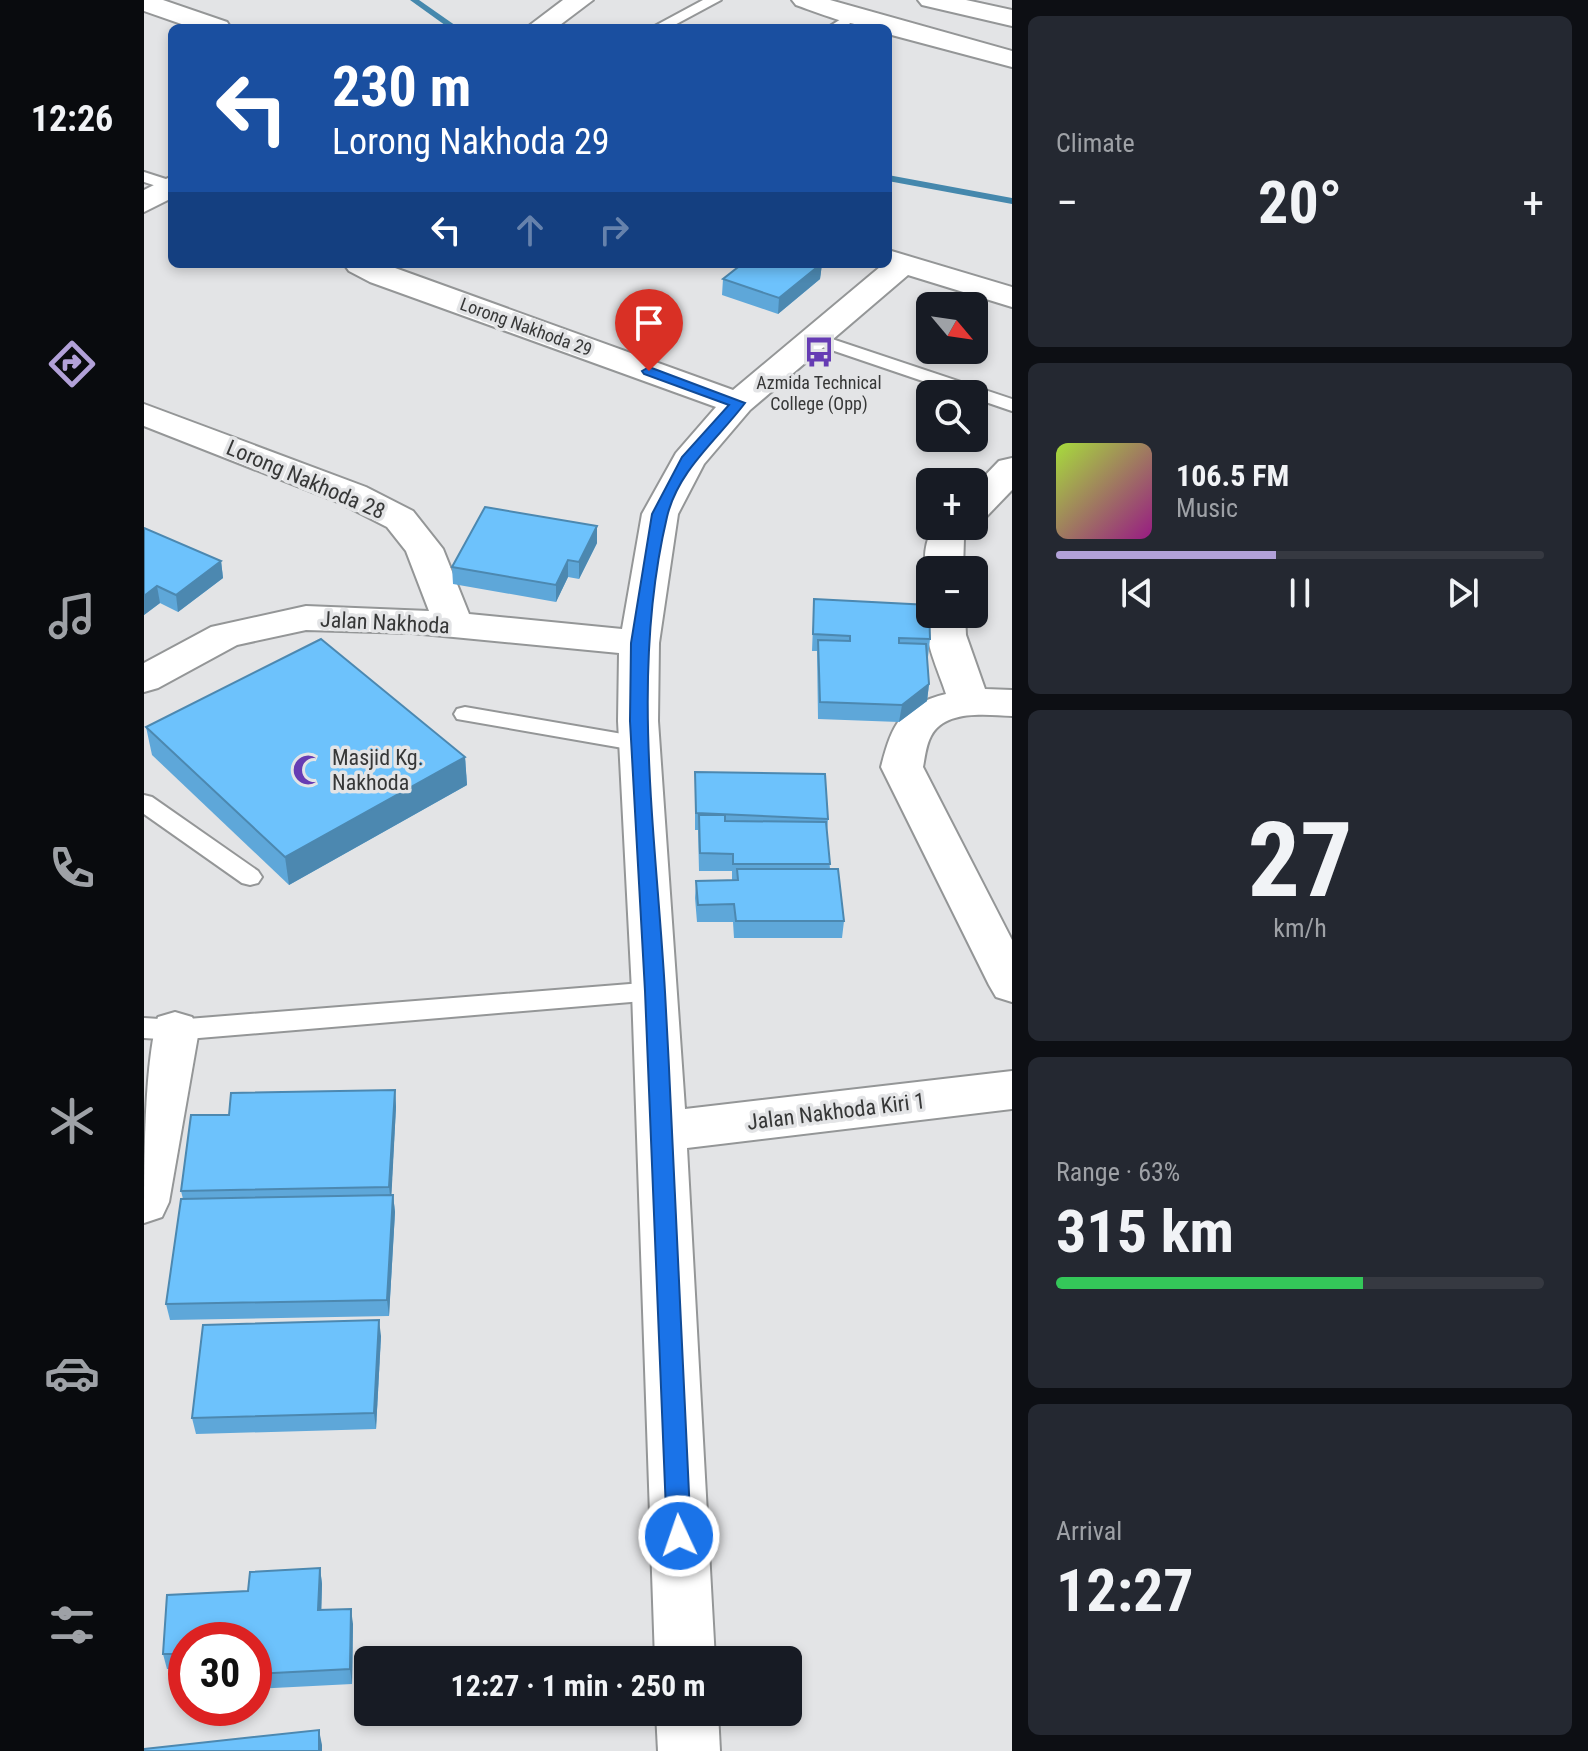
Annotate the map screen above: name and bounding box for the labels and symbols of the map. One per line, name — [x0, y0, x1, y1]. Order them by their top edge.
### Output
pin — [615, 289, 683, 371]
north arrow — [916, 292, 988, 364]
street label: Lorong Nakhoda 29 — [457, 293, 595, 360]
bus stop icon: Azmida Technical College (Opp) — [802, 335, 836, 369]
place label: Azmida Technical College (Opp) — [756, 372, 882, 415]
street label: Lorong Nakhoda 28 — [223, 435, 389, 524]
street label: Jalan Nakhoda — [320, 607, 450, 638]
place label: Masjid Kg. Nakhoda — [332, 745, 424, 795]
mosque icon: Masjid Kg. Nakhoda — [291, 753, 325, 787]
street label: Jalan Nakhoda Kiri 1 — [745, 1088, 927, 1135]
position arrow — [637, 1494, 721, 1578]
speed limit sign: 30 — [168, 1622, 272, 1726]

